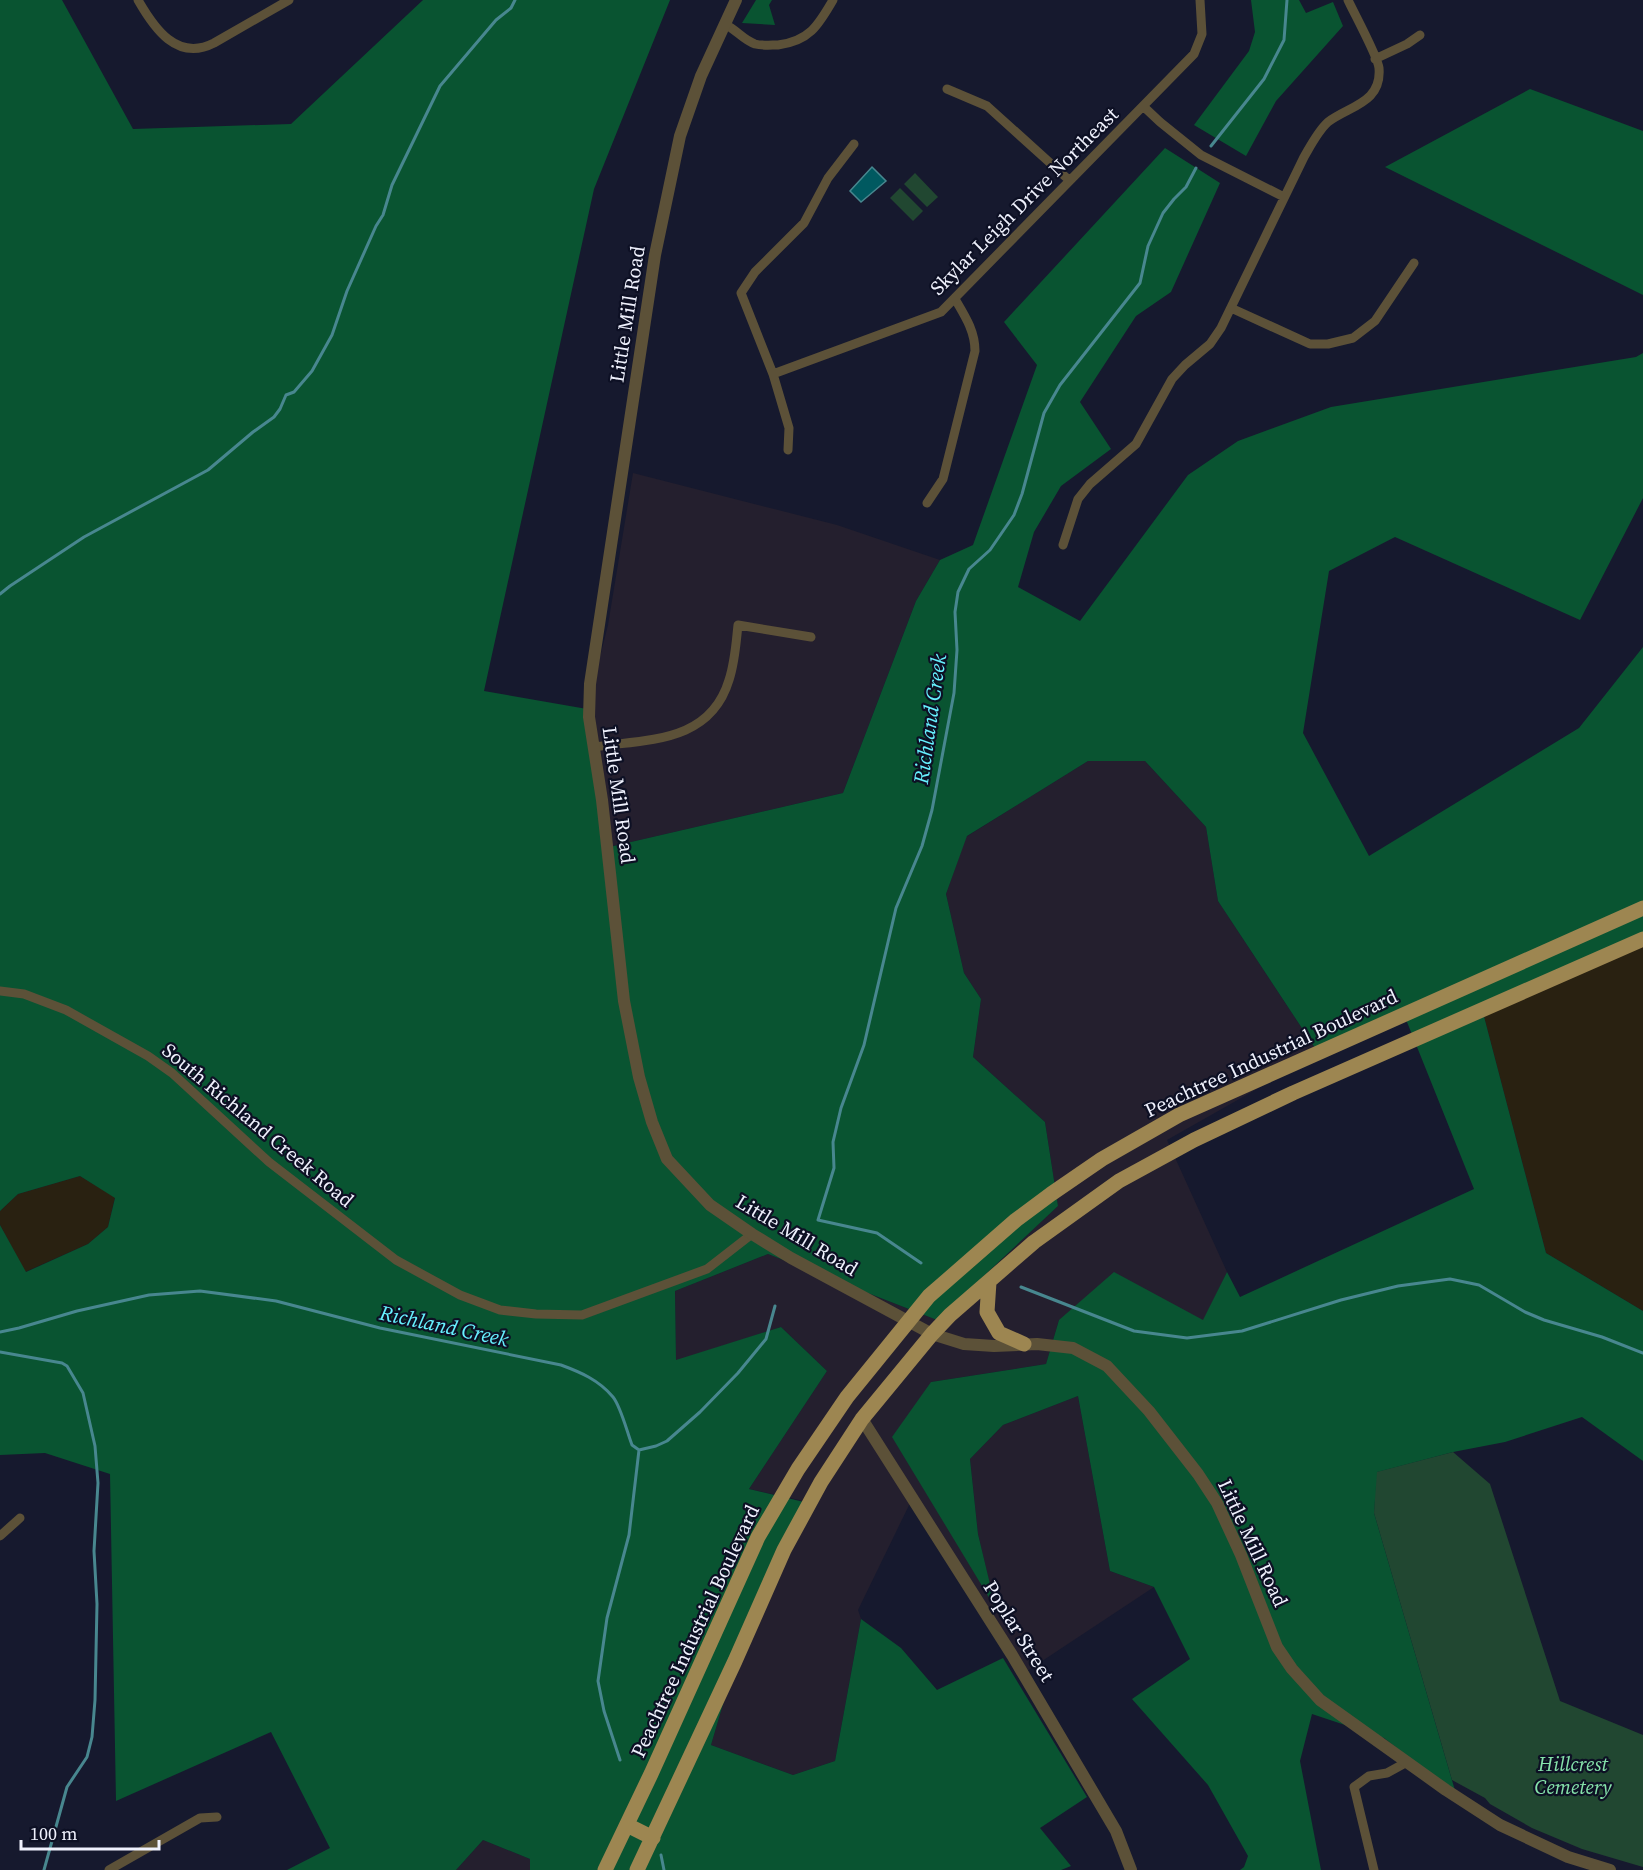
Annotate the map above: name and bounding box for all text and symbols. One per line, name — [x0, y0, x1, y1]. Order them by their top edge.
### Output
street label: Skylar Leigh Drive Northeast — [924, 100, 1125, 301]
street label: Little Mill Road — [602, 243, 652, 384]
water label: Richland Creek — [906, 652, 953, 787]
street label: Little Mill Road — [596, 725, 643, 866]
street label: Peachtree Industrial Boulevard — [1140, 982, 1403, 1124]
street label: South Richland Creek Road — [156, 1036, 360, 1214]
street label: Little Mill Road — [731, 1188, 864, 1283]
water label: Richland Creek — [376, 1298, 511, 1353]
street label: Little Mill Road — [1211, 1475, 1295, 1612]
street label: Peachtree Industrial Boulevard — [624, 1499, 766, 1762]
street label: Poplar Street — [977, 1575, 1061, 1687]
park label: Hillcrest Cemetery — [1535, 1750, 1612, 1801]
scale bar — [21, 1813, 159, 1851]
text: 100 m — [30, 1821, 77, 1846]

